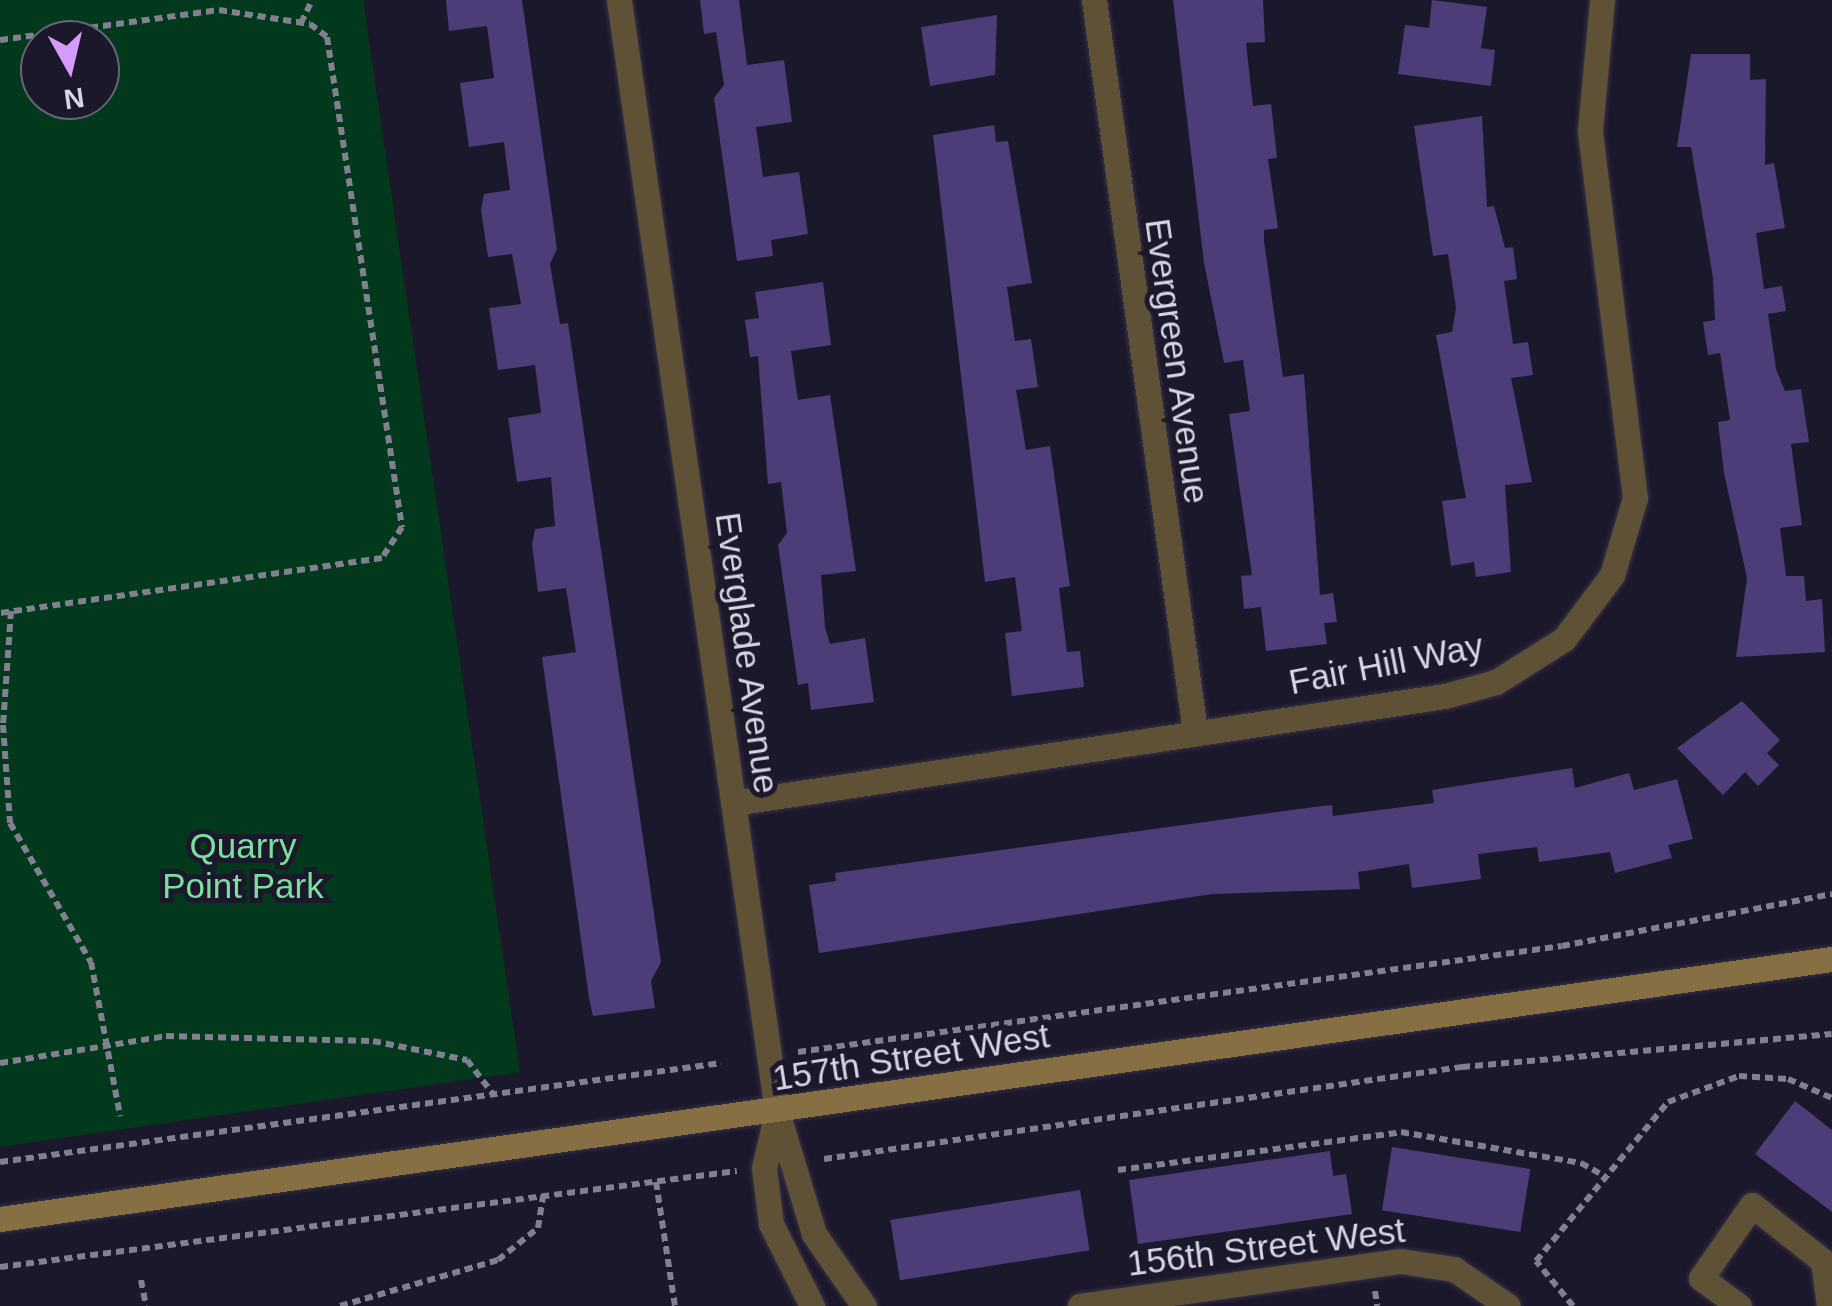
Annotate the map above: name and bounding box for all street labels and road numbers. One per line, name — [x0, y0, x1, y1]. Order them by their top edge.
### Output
street label: Evergreen Avenue — [1136, 215, 1218, 507]
street label: Everglade Avenue — [706, 509, 788, 797]
street label: Fair Hill Way — [1285, 625, 1487, 703]
street label: 157th Street West — [770, 1014, 1052, 1100]
street label: 156th Street West — [1125, 1209, 1407, 1285]

